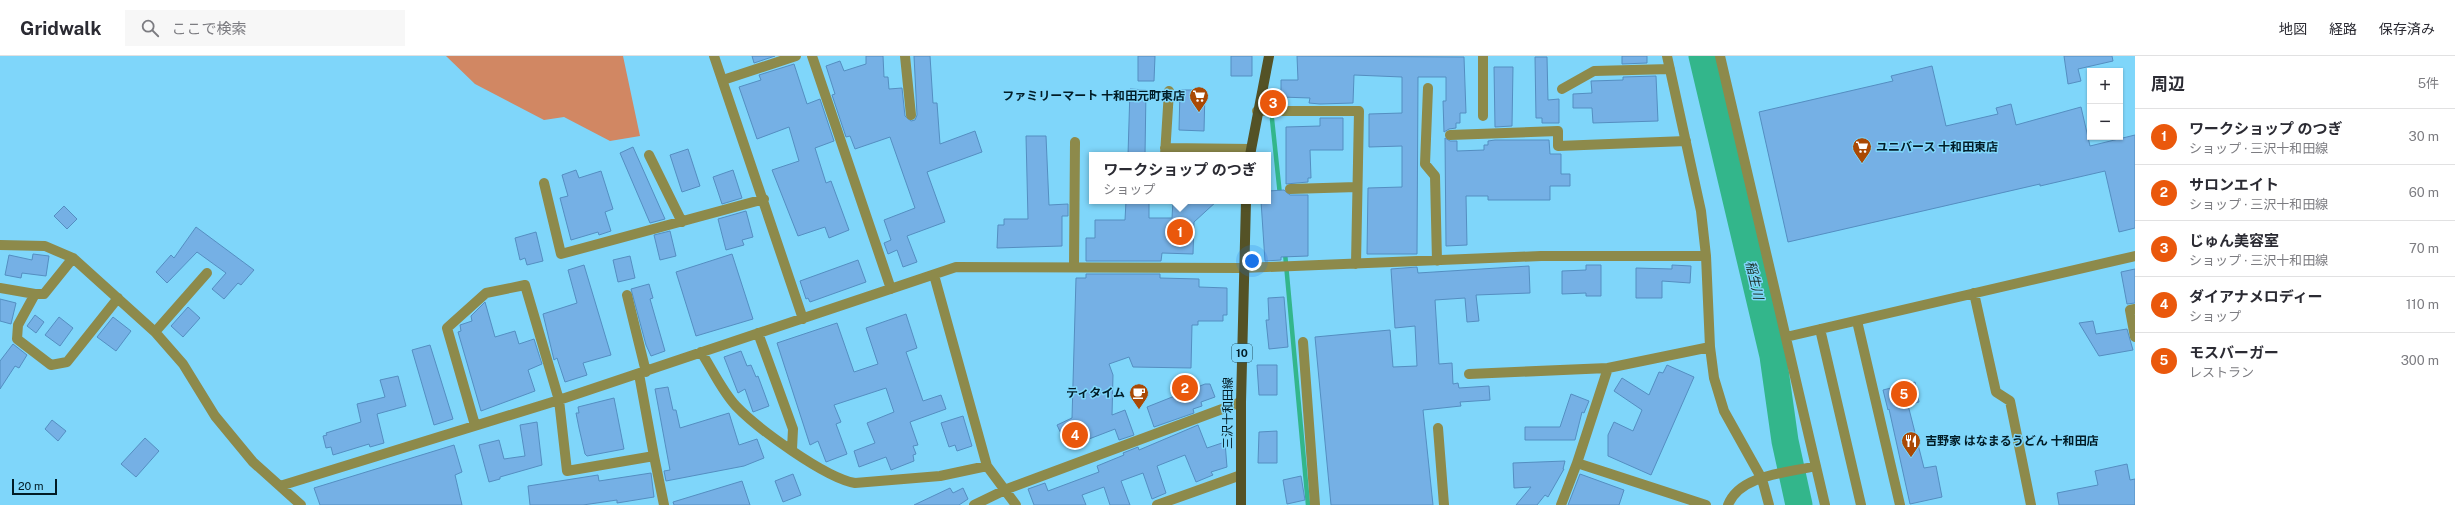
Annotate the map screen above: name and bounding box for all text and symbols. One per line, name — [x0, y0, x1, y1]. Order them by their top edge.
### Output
search box — [125, 10, 405, 46]
text: Gridwalk — [20, 17, 101, 39]
icon: search — [139, 17, 161, 39]
text: ここで検索 — [171, 20, 246, 37]
text: 地図 — [2279, 21, 2307, 37]
text: 経路 — [2329, 21, 2357, 37]
text: 保存済み — [2379, 21, 2435, 37]
map controls — [2087, 68, 2123, 140]
button: + — [2087, 68, 2123, 104]
text: 周辺 — [2151, 74, 2185, 94]
text: 5件 — [2418, 76, 2439, 91]
supermarket icon: ファミリーマート 十和田元町東店 — [1188, 85, 1210, 113]
pin: 3 — [1260, 88, 1286, 118]
place label: ファミリーマート 十和田元町東店 — [1002, 89, 1185, 103]
button: − — [2087, 104, 2123, 140]
text: ワークショップ のつぎ — [2189, 120, 2342, 137]
text: 1 — [2161, 129, 2167, 144]
text: 30 m — [2409, 129, 2439, 144]
supermarket icon: ユニバース 十和田東店 — [1851, 136, 1873, 164]
place label: ユニバース 十和田東店 — [1876, 140, 1998, 154]
text: ショップ · 三沢十和田線 — [2189, 141, 2328, 156]
popup — [1089, 152, 1271, 204]
text: ワークショップ のつぎ — [1103, 161, 1257, 178]
text: サロンエイト — [2189, 176, 2279, 193]
text: ショップ — [1103, 182, 1155, 197]
text: 2 — [2160, 185, 2168, 200]
text: 60 m — [2409, 185, 2439, 200]
text: ショップ · 三沢十和田線 — [2189, 197, 2328, 212]
pin: 1 — [1167, 217, 1193, 247]
text: じゅん美容室 — [2189, 232, 2279, 249]
text: 3 — [2160, 241, 2168, 256]
text: 70 m — [2409, 241, 2439, 256]
your location — [1242, 251, 1262, 271]
text: ショップ · 三沢十和田線 — [2189, 253, 2328, 268]
water label: 稲生川 — [1743, 259, 1767, 303]
text: ダイアナメロディー — [2189, 288, 2323, 305]
text: 4 — [2160, 297, 2168, 312]
text: 110 m — [2406, 297, 2439, 312]
text: ショップ — [2189, 309, 2241, 324]
road number: 10 — [1232, 344, 1252, 362]
text: モスバーガー — [2189, 344, 2279, 361]
text: 5 — [2160, 353, 2168, 368]
text: 300 m — [2401, 353, 2439, 368]
text: レストラン — [2189, 365, 2254, 380]
pin: 2 — [1172, 373, 1198, 403]
street label: 三沢十和田線 — [1221, 377, 1235, 449]
pin: 5 — [1891, 379, 1917, 409]
cafe icon: ティタイム — [1128, 382, 1150, 410]
place label: ティタイム — [1066, 386, 1125, 400]
pin: 4 — [1062, 420, 1088, 450]
restaurant icon: 吉野家 はなまるうどん 十和田店 — [1900, 430, 1922, 458]
place label: 吉野家 はなまるうどん 十和田店 — [1925, 434, 2098, 448]
scale bar — [12, 477, 57, 496]
text: 20 m — [18, 480, 43, 492]

